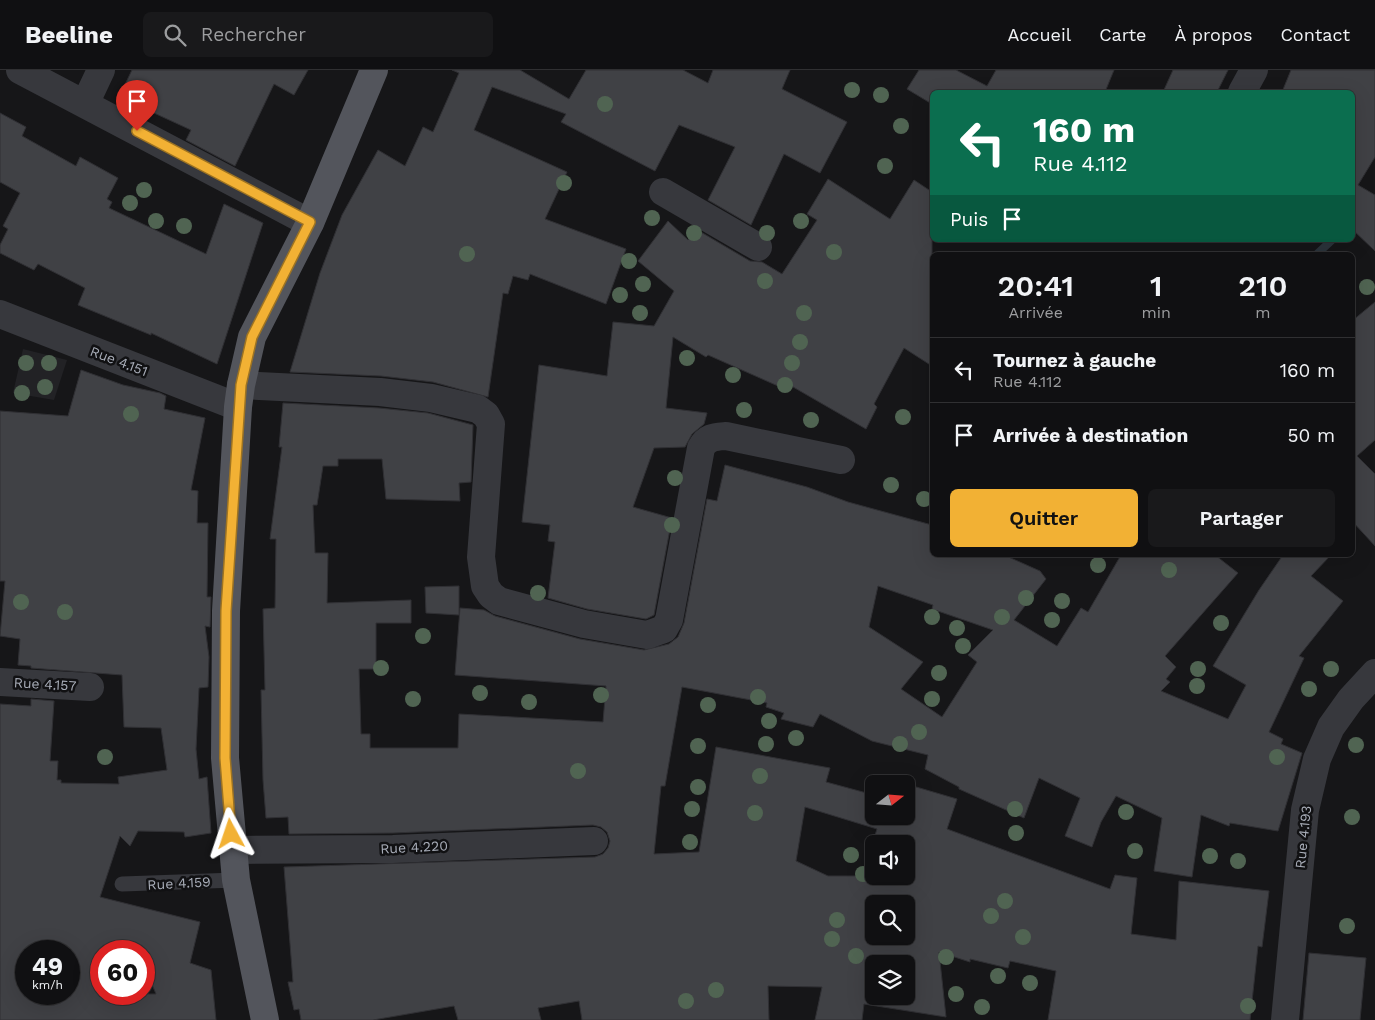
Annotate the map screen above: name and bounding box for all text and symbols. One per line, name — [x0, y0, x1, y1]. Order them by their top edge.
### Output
search box — [143, 12, 493, 57]
text: Beeline — [25, 21, 113, 49]
icon: search — [161, 21, 189, 49]
text: Rechercher — [201, 23, 306, 46]
text: Accueil — [1008, 24, 1071, 45]
text: Carte — [1099, 24, 1146, 45]
text: À propos — [1174, 24, 1252, 45]
text: Contact — [1280, 24, 1350, 45]
pin — [116, 80, 158, 131]
icon: arrive — [123, 87, 151, 115]
text: 160 m — [1033, 109, 1135, 151]
icon: left — [950, 110, 1015, 175]
text: Rue 4.112 — [1033, 151, 1128, 176]
icon: arrive — [998, 205, 1026, 233]
text: Puis — [950, 208, 988, 231]
text: 20:41 — [997, 268, 1074, 303]
text: 1 — [1150, 268, 1162, 303]
text: 210 — [1238, 268, 1288, 303]
text: Arrivée — [1008, 303, 1063, 322]
text: min — [1141, 303, 1171, 322]
text: m — [1255, 303, 1271, 322]
street label: Rue 4.151 — [88, 343, 150, 379]
text: Tournez à gauche — [993, 349, 1156, 372]
icon: left — [950, 356, 978, 384]
text: 160 m — [1280, 359, 1335, 382]
text: Rue 4.112 — [993, 372, 1062, 391]
icon: arrive — [950, 421, 978, 449]
text: Arrivée à destination — [993, 424, 1188, 447]
text: 50 m — [1288, 424, 1335, 447]
button: Quitter — [950, 489, 1138, 547]
button: Partager — [1148, 489, 1335, 547]
street label: Rue 4.157 — [13, 674, 77, 694]
north arrow — [865, 775, 915, 825]
map controls — [865, 775, 915, 1005]
street label: Rue 4.193 — [1292, 805, 1314, 869]
position arrow — [204, 807, 256, 859]
button: sound — [865, 835, 915, 885]
street label: Rue 4.220 — [380, 837, 448, 857]
street label: Rue 4.159 — [147, 873, 211, 893]
button: search — [865, 895, 915, 945]
speed limit sign: 60 — [90, 940, 155, 1005]
text: 49 — [32, 952, 63, 981]
button: layers — [865, 955, 915, 1005]
text: km/h — [32, 978, 63, 992]

